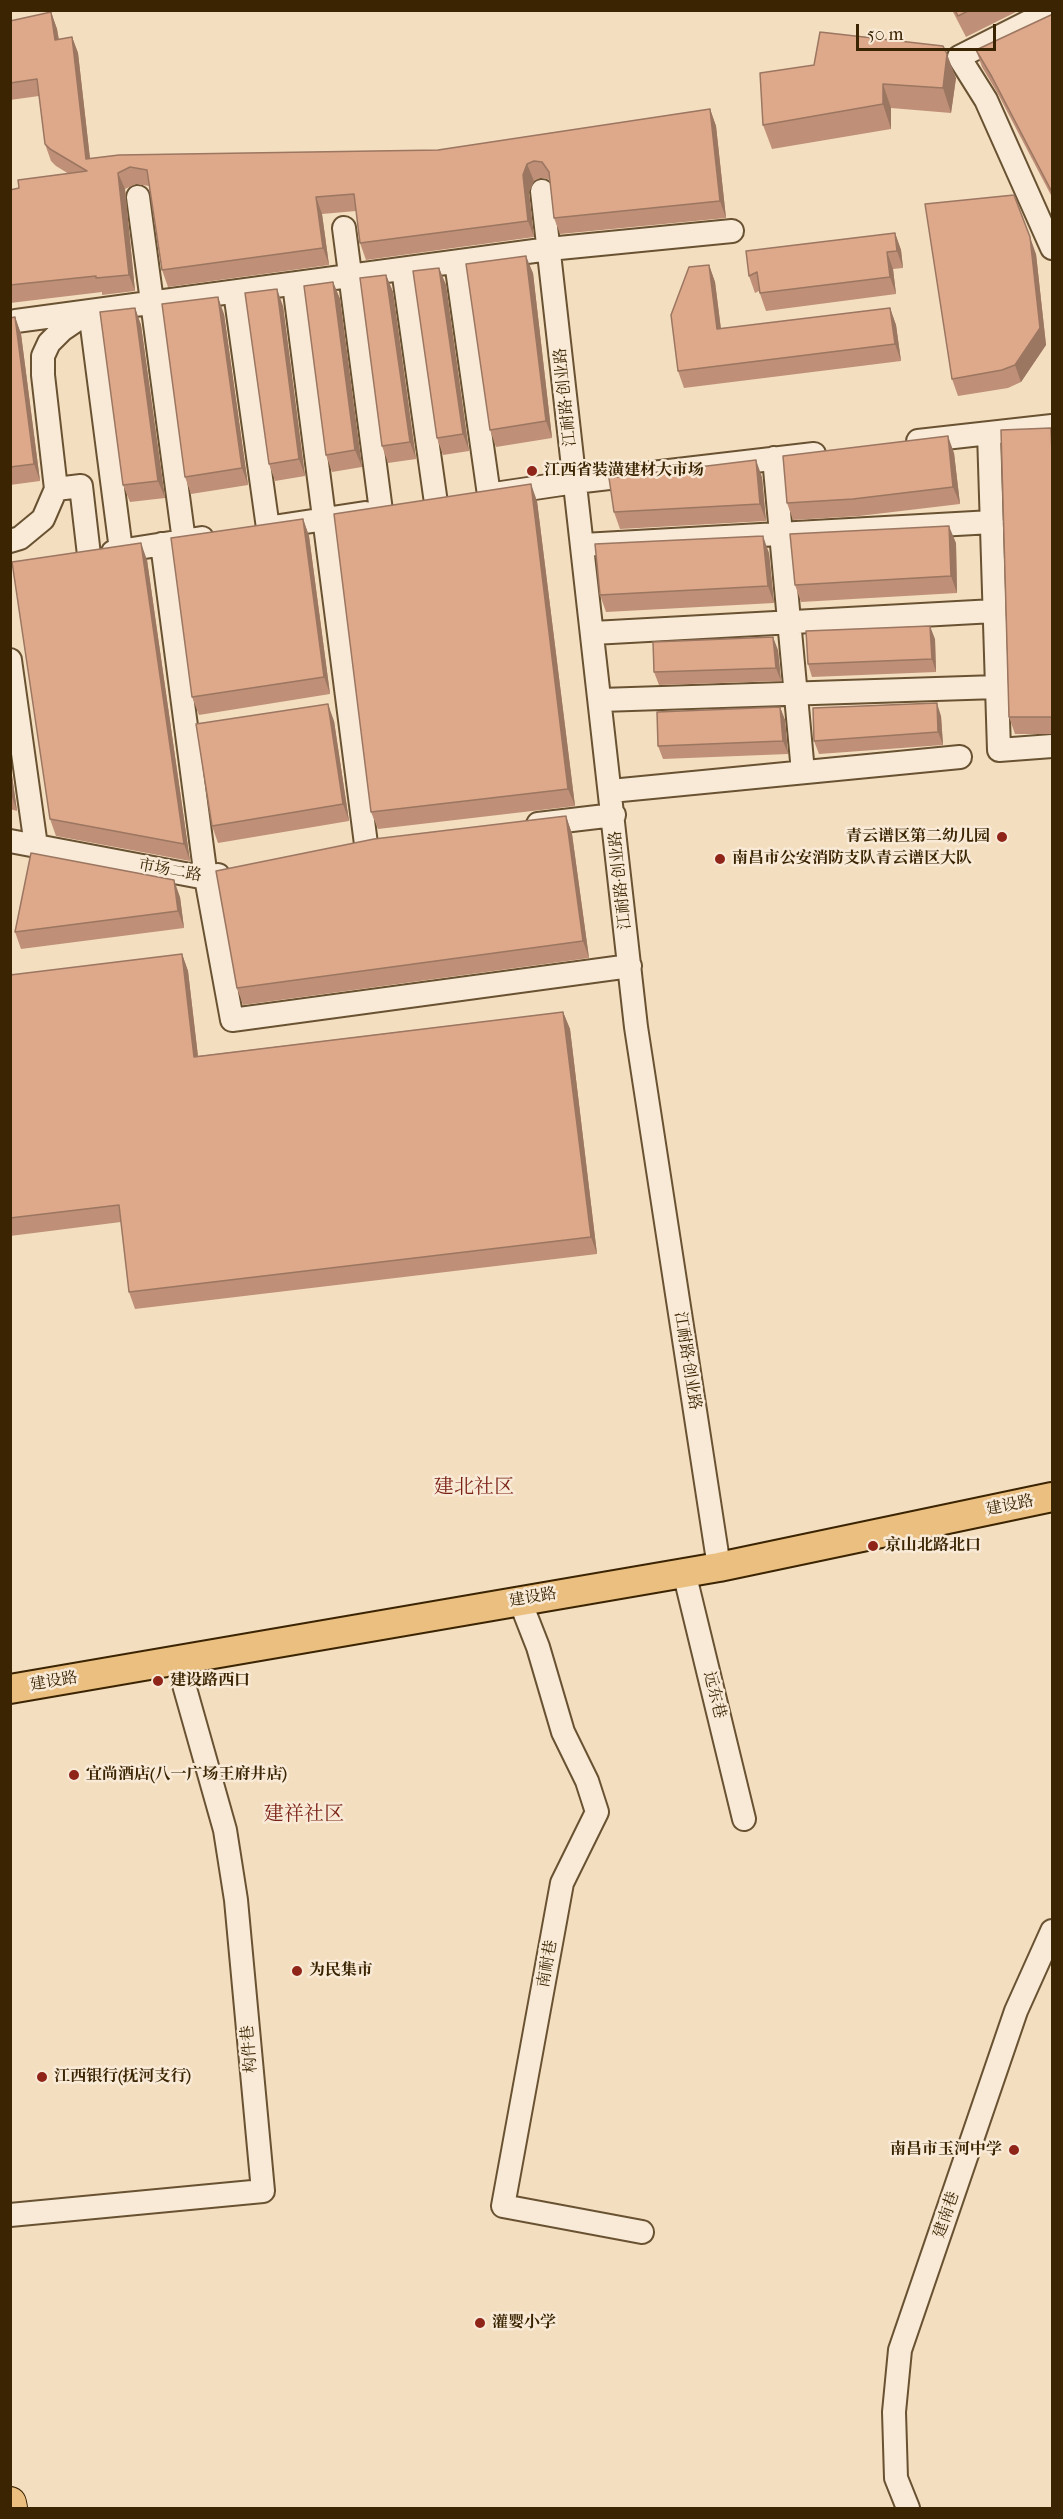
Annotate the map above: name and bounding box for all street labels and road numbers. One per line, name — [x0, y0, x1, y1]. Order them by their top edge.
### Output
street label: 江耐路·创业路 — [551, 347, 581, 447]
street label: 江耐路·创业路 — [606, 830, 636, 930]
street label: 市场二路 — [137, 856, 203, 886]
street label: 江耐路·创业路 — [670, 1310, 704, 1412]
street label: 建设路 — [985, 1492, 1035, 1520]
street label: 建设路 — [508, 1584, 558, 1612]
street label: 建设路 — [29, 1668, 79, 1696]
street label: 远东巷 — [699, 1669, 729, 1721]
street label: 南耐巷 — [534, 1939, 562, 1989]
street label: 构件巷 — [238, 2024, 262, 2074]
street label: 建南巷 — [930, 2189, 964, 2241]

